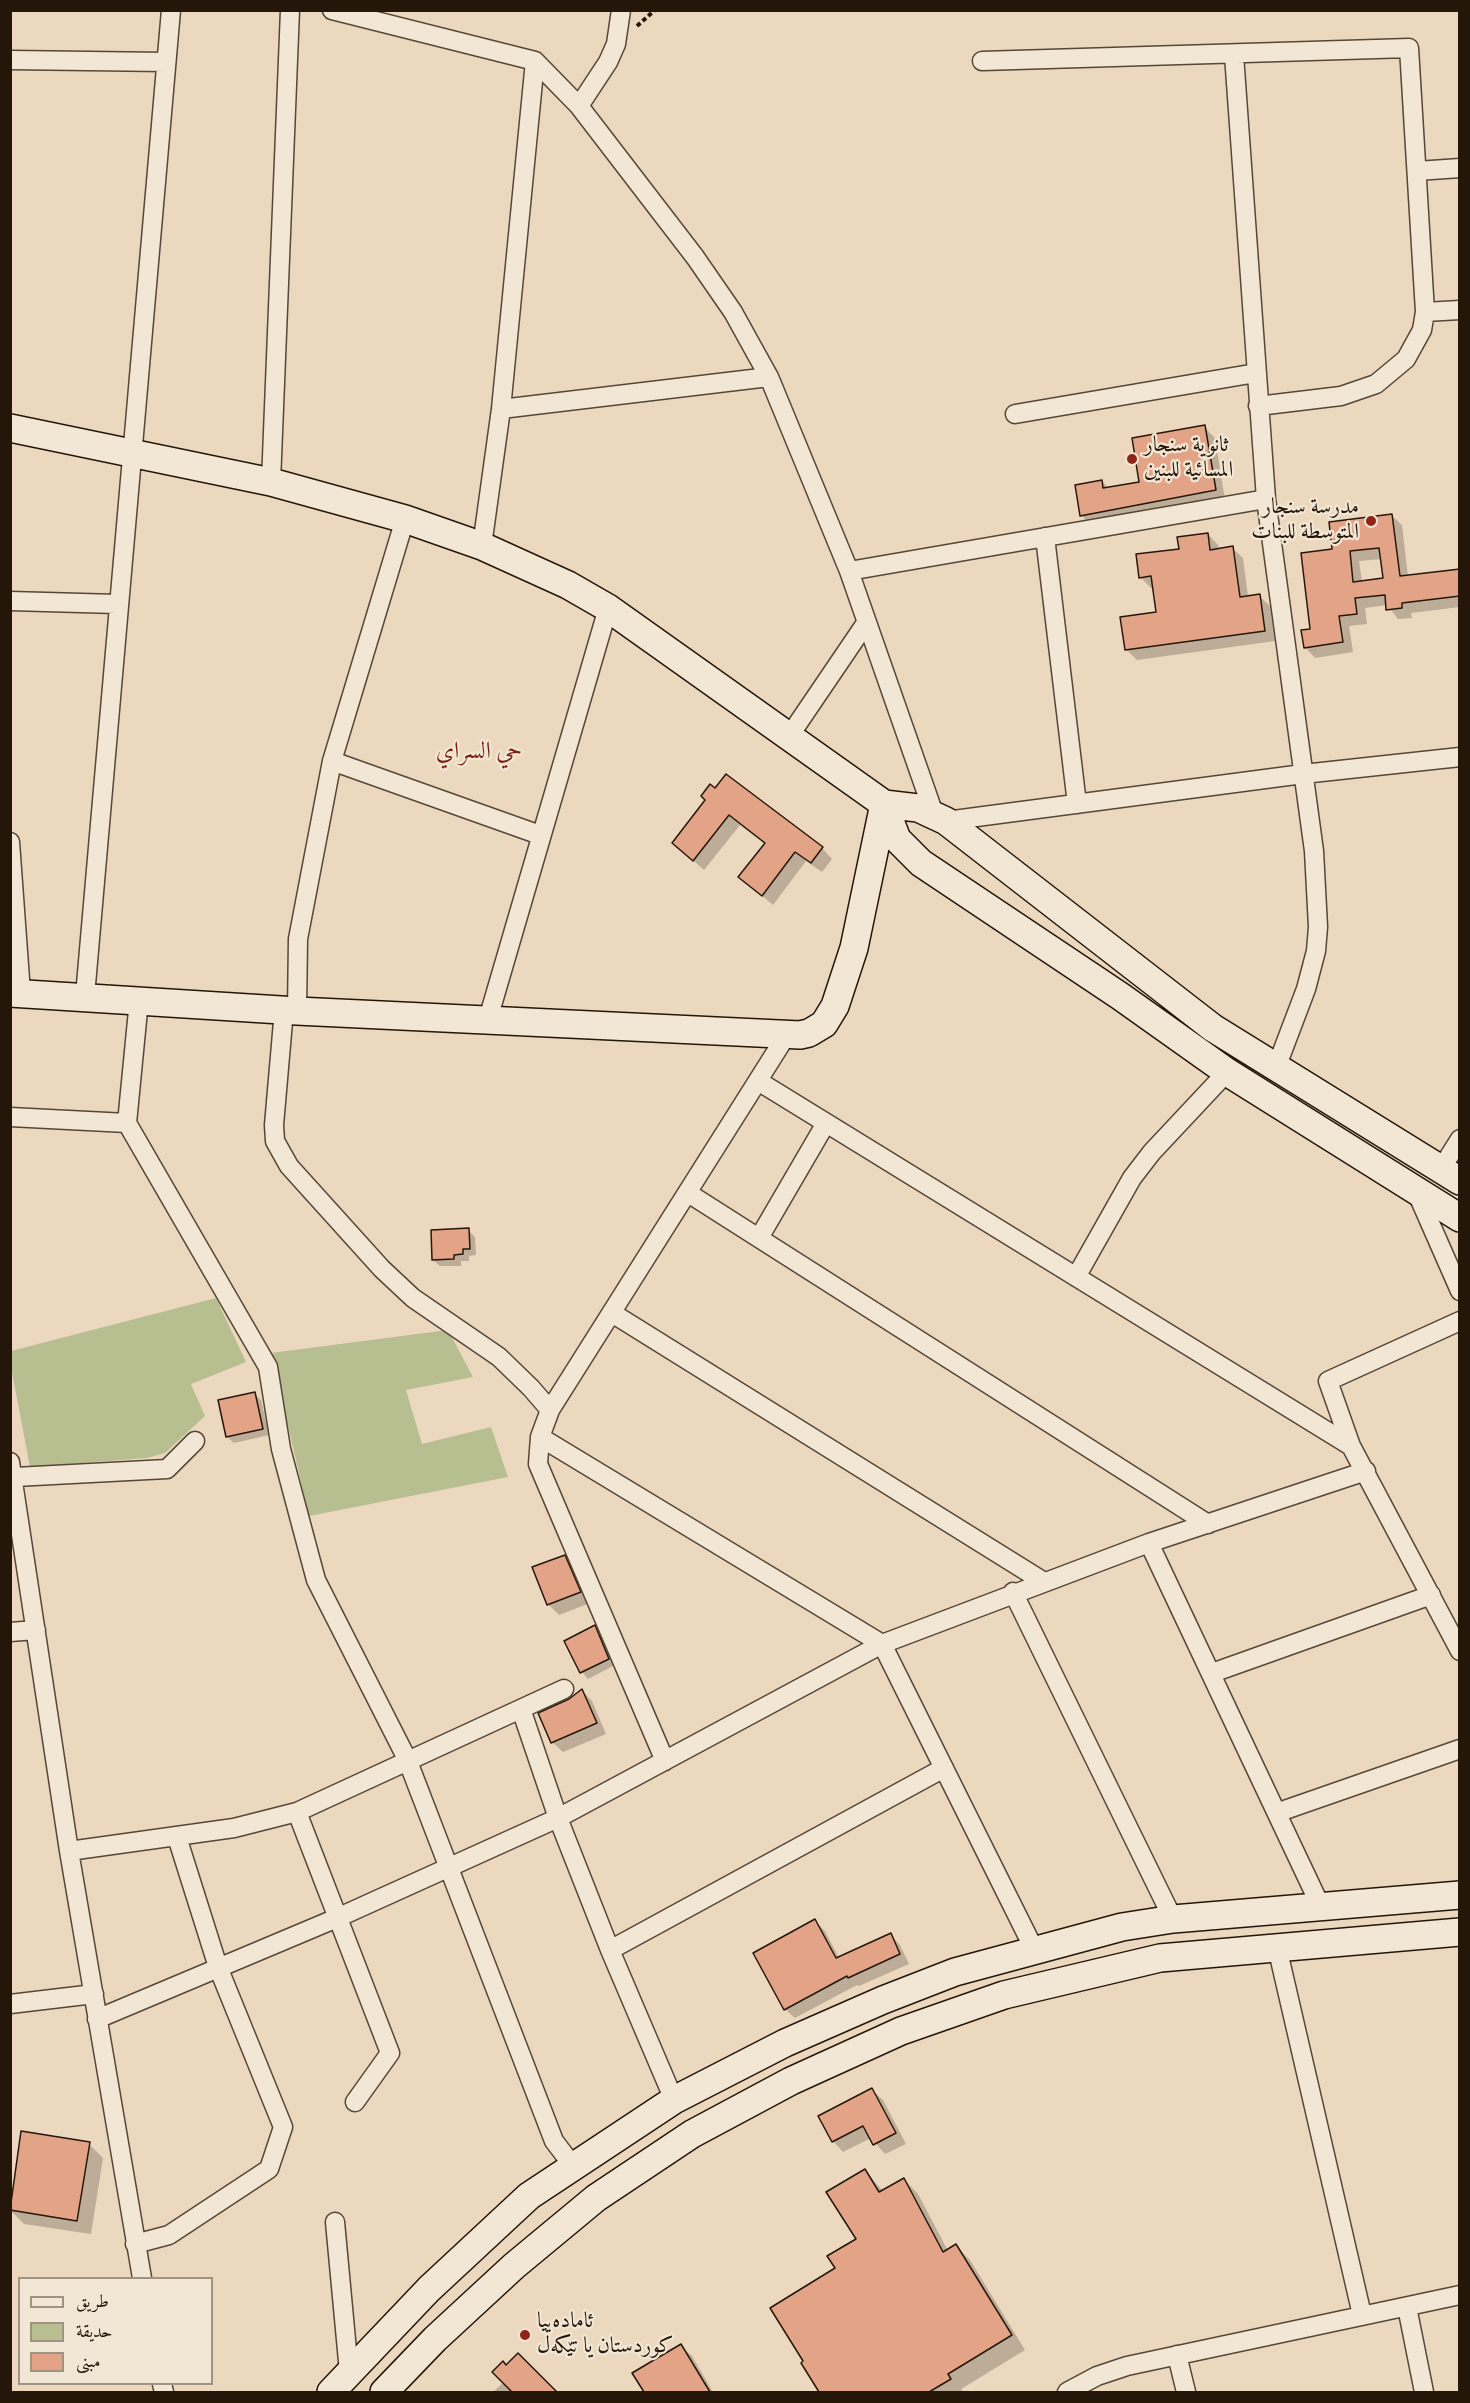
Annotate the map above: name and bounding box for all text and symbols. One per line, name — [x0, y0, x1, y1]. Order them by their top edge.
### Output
place label: ثانوية سنجار المسائية للبنين — [1144, 433, 1233, 484]
marker: ثانوية سنجار المسائية للبنين — [1125, 452, 1139, 466]
place label: مدرسة سنجار المتوسطة للبنات — [1251, 495, 1359, 546]
marker: مدرسة سنجار المتوسطة للبنات — [1364, 514, 1378, 528]
district label: حي السراي — [436, 739, 522, 767]
legend — [18, 2277, 213, 2385]
text: طريق — [76, 2291, 109, 2313]
place label: ئامادەییا کوردستان یا تێکەل — [537, 2309, 673, 2360]
text: حديقة — [76, 2321, 112, 2343]
marker: ئامادەییا کوردستان یا تێکەل — [518, 2328, 532, 2342]
text: مبنى — [76, 2351, 101, 2373]

